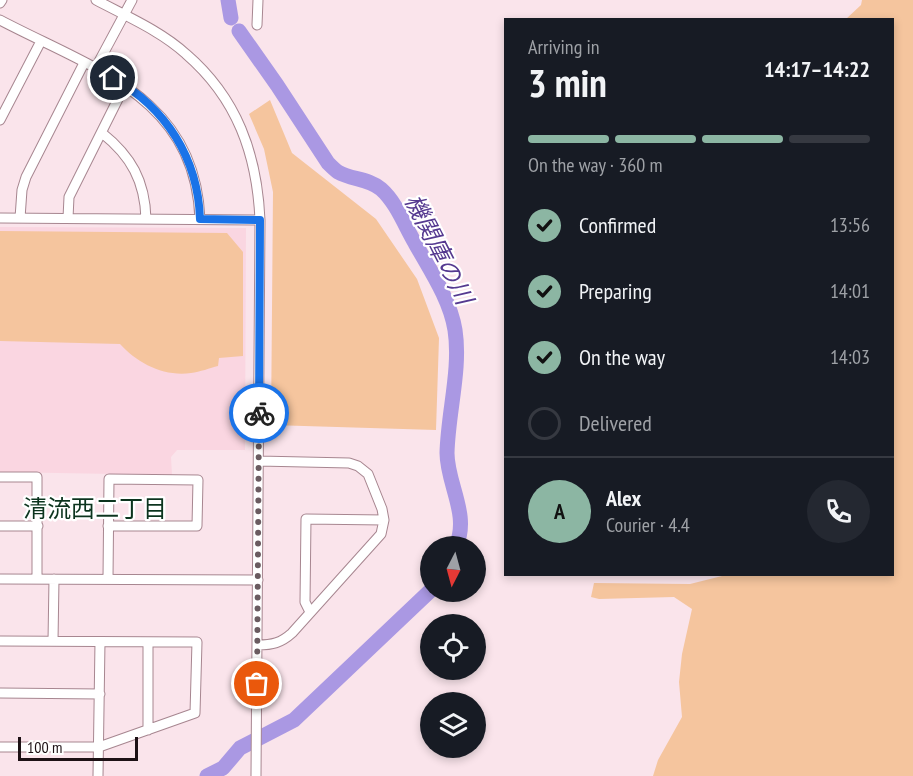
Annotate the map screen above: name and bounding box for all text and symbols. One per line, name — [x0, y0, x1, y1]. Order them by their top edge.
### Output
text: Arriving in — [528, 34, 600, 60]
pin — [87, 52, 138, 103]
text: 14:17–14:22 — [764, 55, 870, 83]
text: 3 min — [528, 57, 607, 108]
icon: home — [96, 61, 129, 94]
text: On the way · 360 m — [528, 152, 663, 178]
water label: 機関庫の川 — [398, 189, 481, 312]
icon: check — [528, 209, 561, 242]
text: Confirmed — [579, 211, 656, 239]
text: 13:56 — [830, 212, 870, 238]
icon: check — [528, 275, 561, 308]
text: Preparing — [579, 277, 652, 305]
text: 14:01 — [830, 278, 870, 304]
icon: check — [528, 341, 561, 374]
text: On the way — [579, 343, 665, 371]
text: 14:03 — [830, 344, 870, 370]
courier — [229, 383, 289, 443]
icon: bike — [243, 397, 276, 430]
text: Delivered — [579, 409, 652, 437]
button: phone — [807, 480, 870, 543]
text: Alex — [606, 484, 641, 512]
district label: 清流西二丁目 — [23, 493, 167, 524]
text: A — [554, 497, 565, 525]
text: Courier · 4.4 — [606, 512, 690, 538]
north arrow — [420, 536, 486, 602]
map controls — [420, 536, 486, 758]
button: locate — [420, 614, 486, 680]
pin — [231, 658, 282, 709]
icon: bag — [240, 667, 273, 700]
button: layers — [420, 692, 486, 758]
scale bar — [18, 734, 138, 762]
text: 100 m — [27, 737, 62, 757]

